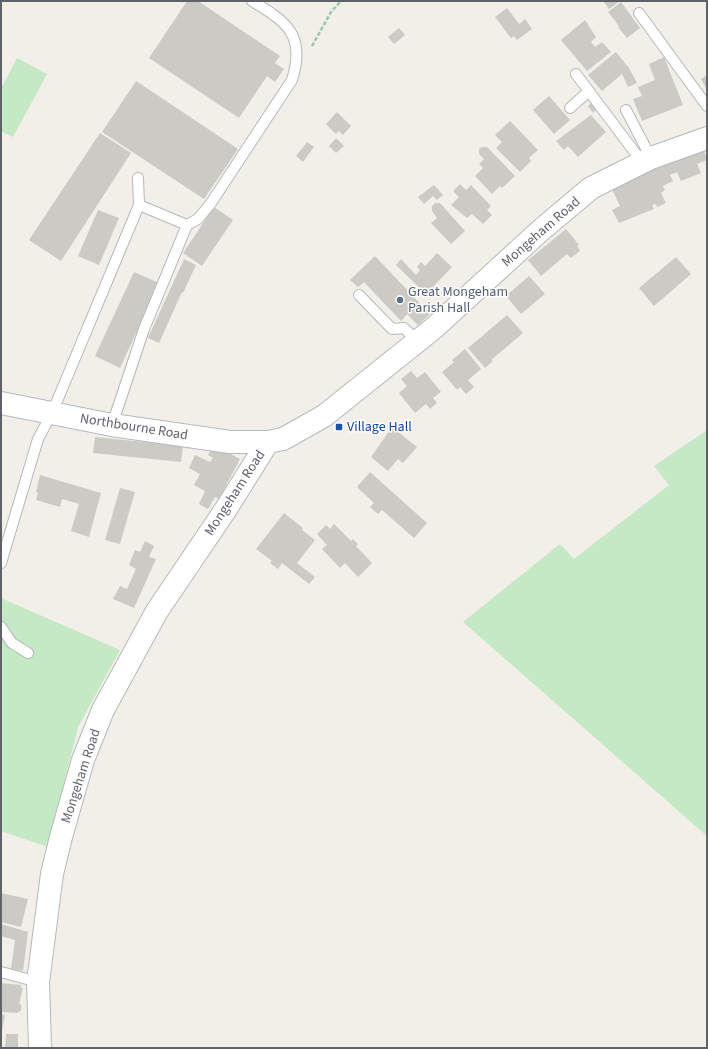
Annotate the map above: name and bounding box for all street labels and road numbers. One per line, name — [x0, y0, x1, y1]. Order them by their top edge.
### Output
street label: Mongeham Road — [497, 192, 585, 272]
street label: Northbourne Road — [79, 409, 189, 445]
street label: Mongeham Road — [200, 446, 270, 540]
street label: Mongeham Road — [56, 726, 106, 826]

